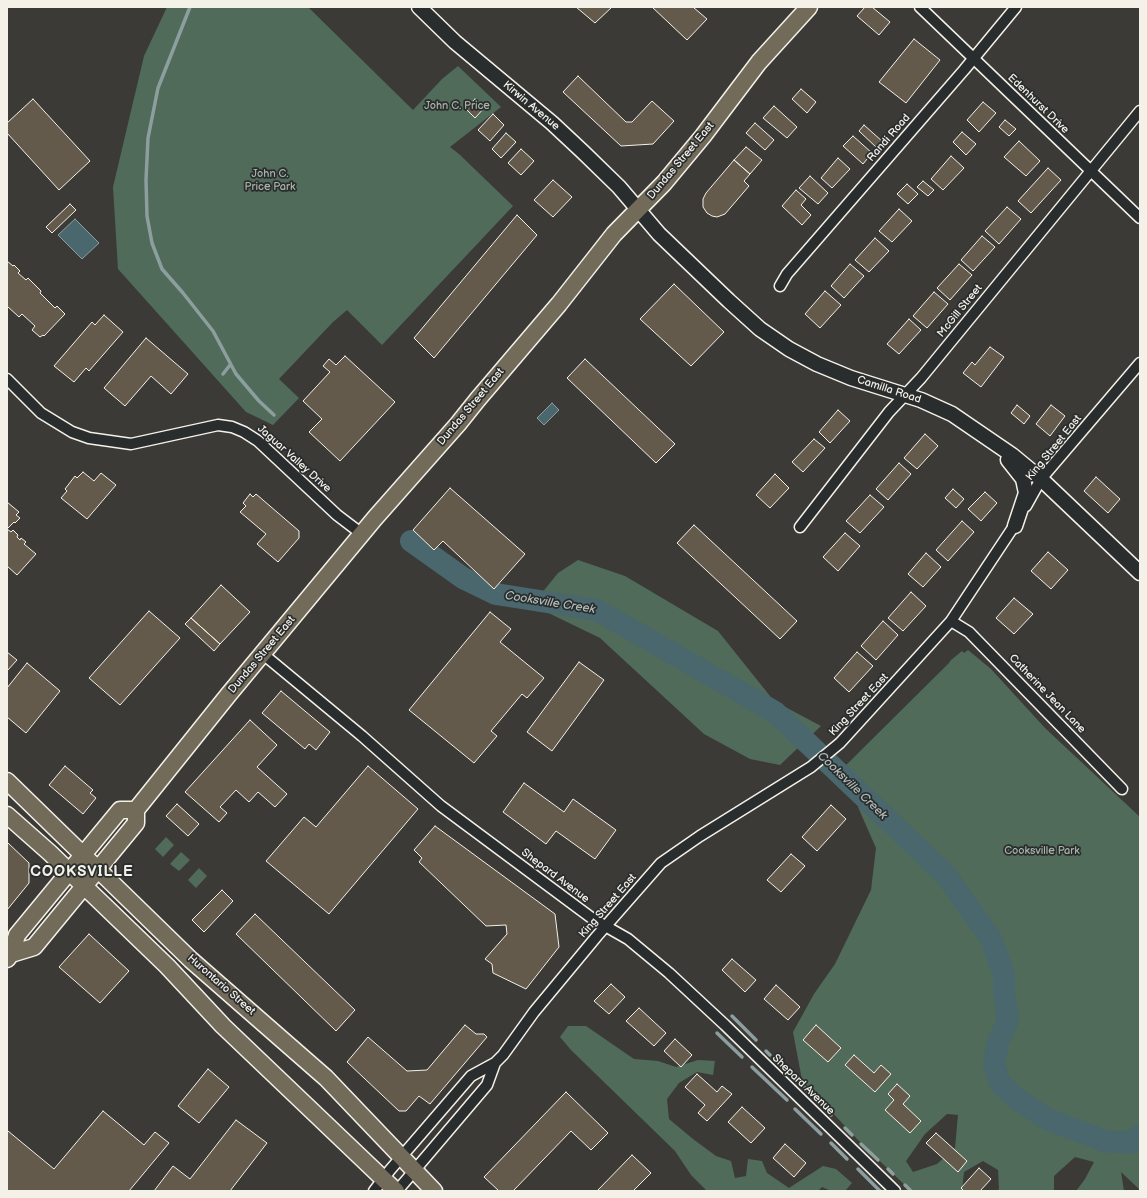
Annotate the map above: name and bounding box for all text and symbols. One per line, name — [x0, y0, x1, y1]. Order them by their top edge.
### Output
street label: Edenhurst Drive — [1005, 71, 1071, 137]
street label: Kirwin Avenue — [500, 79, 562, 133]
park label: John C. Price — [424, 99, 490, 113]
street label: Randi Road — [865, 112, 913, 164]
street label: Dundas Street East — [645, 120, 717, 202]
park label: John C. Price Park — [245, 167, 295, 193]
street label: McGill Street — [935, 282, 985, 340]
street label: Dundas Street East — [435, 366, 507, 448]
street label: Camilla Road — [855, 373, 923, 407]
street label: King Street East — [1023, 413, 1085, 483]
street label: Jaguar Valley Drive — [254, 422, 334, 496]
water label: Cooksville Creek — [504, 589, 596, 617]
street label: Dundas Street East — [226, 614, 298, 696]
street label: Catherine Jean Lane — [1006, 652, 1088, 736]
street label: King Street East — [827, 671, 891, 739]
water label: Cooksville Creek — [814, 749, 890, 823]
park label: Cooksville Park — [1004, 844, 1080, 858]
street label: Shepard Avenue — [518, 846, 592, 906]
district label: COOKSVILLE — [30, 863, 134, 881]
street label: King Street East — [577, 871, 639, 941]
street label: Hurontario Street — [184, 952, 258, 1018]
street label: Shepard Avenue — [769, 1052, 837, 1118]

